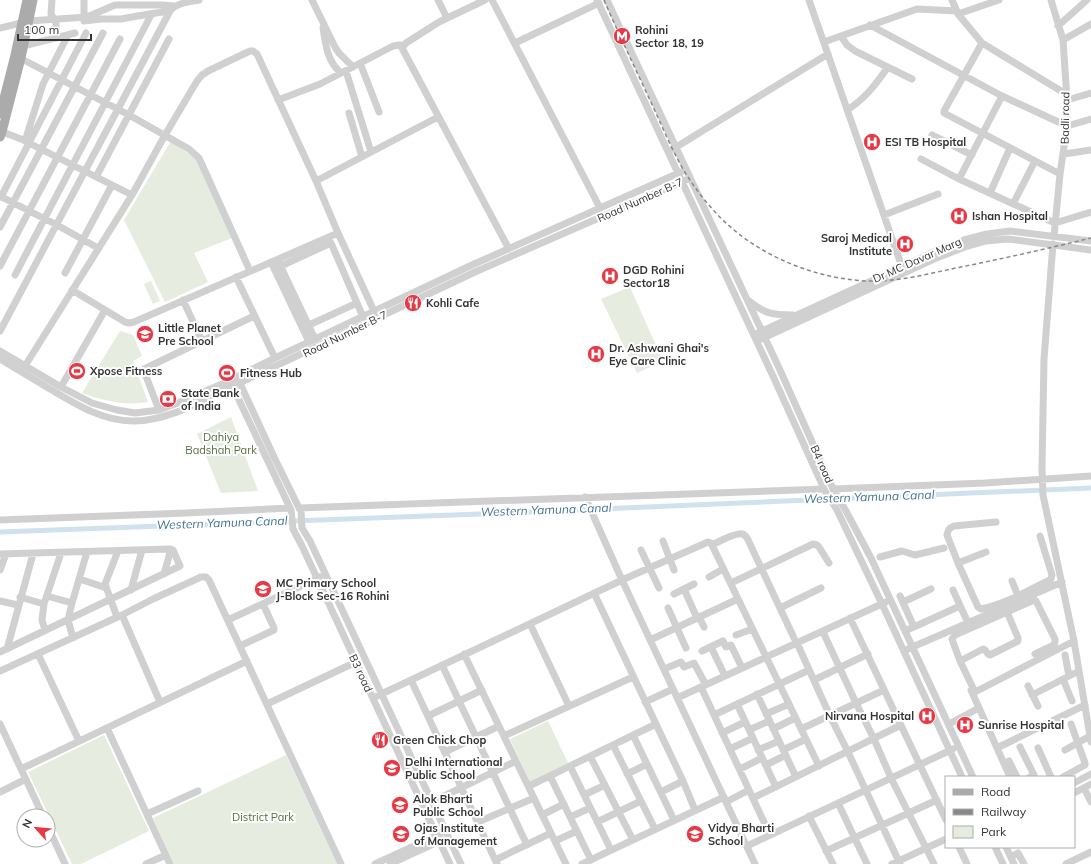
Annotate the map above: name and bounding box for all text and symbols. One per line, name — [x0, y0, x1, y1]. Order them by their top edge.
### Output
scale bar — [18, 16, 91, 42]
text: 100 m — [24, 22, 59, 37]
place label: Rohini Sector 18, 19 — [635, 23, 704, 50]
metro station icon: Rohini Sector 18, 19 — [612, 26, 632, 46]
street label: Badli road — [1058, 92, 1072, 144]
hospital icon: ESI TB Hospital — [862, 132, 882, 152]
place label: ESI TB Hospital — [885, 135, 966, 149]
street label: Road Number B-7 — [595, 175, 685, 225]
hospital icon: Ishan Hospital — [949, 206, 969, 226]
place label: Ishan Hospital — [972, 209, 1048, 223]
place label: Saroj Medical Institute — [821, 231, 892, 258]
street label: Dr MC Davar Marg — [871, 234, 963, 286]
hospital icon: Saroj Medical Institute — [895, 234, 915, 254]
place label: DGD Rohini Sector18 — [623, 263, 684, 290]
hospital icon: DGD Rohini Sector18 — [600, 266, 620, 286]
restaurant icon: Kohli Cafe — [403, 293, 423, 313]
place label: Kohli Cafe — [426, 296, 479, 310]
street label: Road Number B-7 — [300, 307, 390, 361]
place label: Little Planet Pre School — [158, 321, 221, 348]
school or university icon: Little Planet Pre School — [135, 324, 155, 344]
place label: Dr. Ashwani Ghai's Eye Care Clinic — [609, 341, 710, 368]
hospital icon: Dr. Ashwani Ghai's Eye Care Clinic — [586, 344, 606, 364]
sports icon: Xpose Fitness — [67, 361, 87, 381]
sports icon: Fitness Hub — [217, 363, 237, 383]
place label: Xpose Fitness — [89, 364, 163, 378]
place label: Fitness Hub — [240, 366, 302, 380]
place label: State Bank of India — [181, 386, 240, 413]
bank icon: State Bank of India — [158, 389, 178, 409]
park label: Dahiya Badshah Park — [185, 430, 257, 457]
street label: B4 road — [807, 443, 837, 485]
water label: Western Yamuna Canal — [803, 487, 935, 506]
water label: Western Yamuna Canal — [480, 500, 612, 519]
water label: Western Yamuna Canal — [156, 513, 288, 532]
place label: MC Primary School J-Block Sec-16 Rohini — [276, 576, 389, 603]
school or university icon: MC Primary School J-Block Sec-16 Rohini — [253, 579, 273, 599]
street label: B3 road — [346, 652, 376, 694]
hospital icon: Nirvana Hospital — [917, 706, 937, 726]
place label: Nirvana Hospital — [825, 709, 914, 723]
hospital icon: Sunrise Hospital — [955, 715, 975, 735]
place label: Sunrise Hospital — [978, 718, 1064, 732]
restaurant icon: Green Chick Chop — [370, 730, 390, 750]
place label: Green Chick Chop — [393, 733, 486, 747]
place label: Delhi International Public School — [405, 755, 502, 782]
school or university icon: Delhi International Public School — [382, 758, 402, 778]
legend — [945, 776, 1075, 848]
text: Road — [981, 784, 1010, 799]
place label: Alok Bharti Public School — [413, 792, 483, 819]
school or university icon: Alok Bharti Public School — [390, 795, 410, 815]
text: Railway — [981, 804, 1027, 819]
north arrow — [16, 808, 56, 848]
park label: District Park — [232, 810, 294, 824]
text: N — [19, 817, 35, 830]
place label: Ojas Institute of Management — [414, 821, 497, 848]
place label: Vidya Bharti School — [707, 821, 774, 848]
school or university icon: Ojas Institute of Management — [391, 824, 411, 844]
school or university icon: Vidya Bharti School — [685, 824, 705, 844]
text: Park — [981, 824, 1007, 839]

